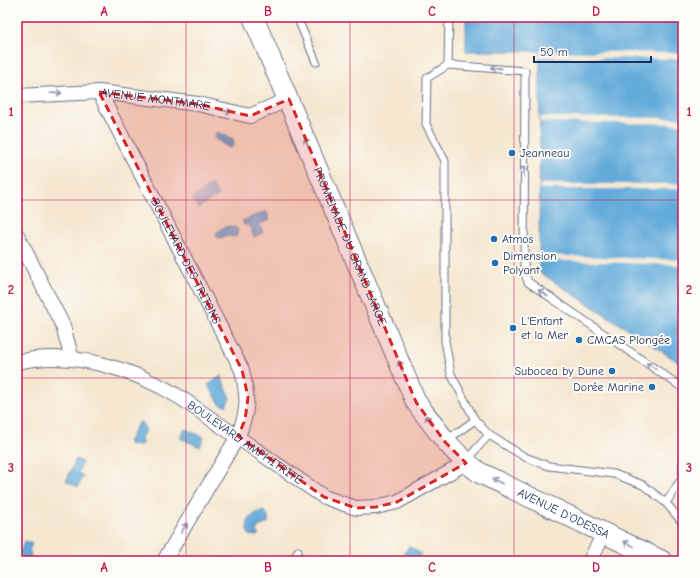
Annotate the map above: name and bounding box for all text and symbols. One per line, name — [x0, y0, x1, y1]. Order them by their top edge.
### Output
text: A — [100, 4, 108, 19]
text: B — [264, 4, 272, 19]
text: C — [428, 4, 436, 19]
text: D — [592, 4, 600, 19]
scale bar — [534, 38, 651, 64]
text: 50 m — [540, 45, 568, 59]
one-way arrow — [490, 65, 503, 72]
street label: AVENUE MONTMARE — [100, 85, 212, 114]
one-way arrow — [49, 90, 62, 97]
text: 1 — [8, 104, 14, 119]
text: 1 — [686, 104, 692, 119]
one-way arrow — [219, 107, 232, 115]
one-way arrow — [303, 137, 311, 149]
place label: Jeanneau — [520, 146, 569, 160]
marker: Jeanneau — [507, 148, 517, 158]
street label: PROMENADE DU GRAND LARGE — [310, 165, 390, 328]
one-way arrow — [520, 165, 528, 178]
street label: BOULEVARD DES TRITONS — [148, 196, 224, 327]
place label: Atmos — [502, 232, 534, 246]
marker: Atmos — [489, 234, 499, 244]
place label: Dimension Polyant — [503, 249, 557, 277]
marker: Dimension Polyant — [490, 258, 500, 268]
text: 2 — [8, 282, 14, 297]
text: 2 — [686, 282, 692, 297]
one-way arrow — [538, 289, 549, 297]
place label: L'Enfant et la Mer — [521, 314, 568, 342]
marker: L'Enfant et la Mer — [508, 323, 518, 333]
place label: CMCAS Plongée — [587, 333, 670, 347]
marker: CMCAS Plongée — [574, 335, 584, 345]
one-way arrow — [397, 361, 404, 373]
one-way arrow — [645, 362, 656, 370]
place label: Subocea by Dune — [514, 364, 604, 378]
marker: Subocea by Dune — [607, 366, 617, 376]
place label: Dorée Marine — [573, 380, 644, 394]
marker: Dorée Marine — [647, 382, 657, 392]
street label: BOULEVARD AMPHITRITE — [185, 398, 305, 487]
one-way arrow — [425, 415, 433, 426]
text: 3 — [8, 460, 14, 475]
text: 3 — [686, 460, 692, 475]
one-way arrow — [491, 477, 503, 484]
street label: AVENUE D'ODESSA — [515, 485, 612, 542]
one-way arrow — [180, 522, 188, 534]
one-way arrow — [623, 540, 635, 548]
text: A — [100, 560, 108, 575]
text: B — [264, 560, 272, 575]
text: C — [428, 560, 436, 575]
text: D — [592, 560, 600, 575]

